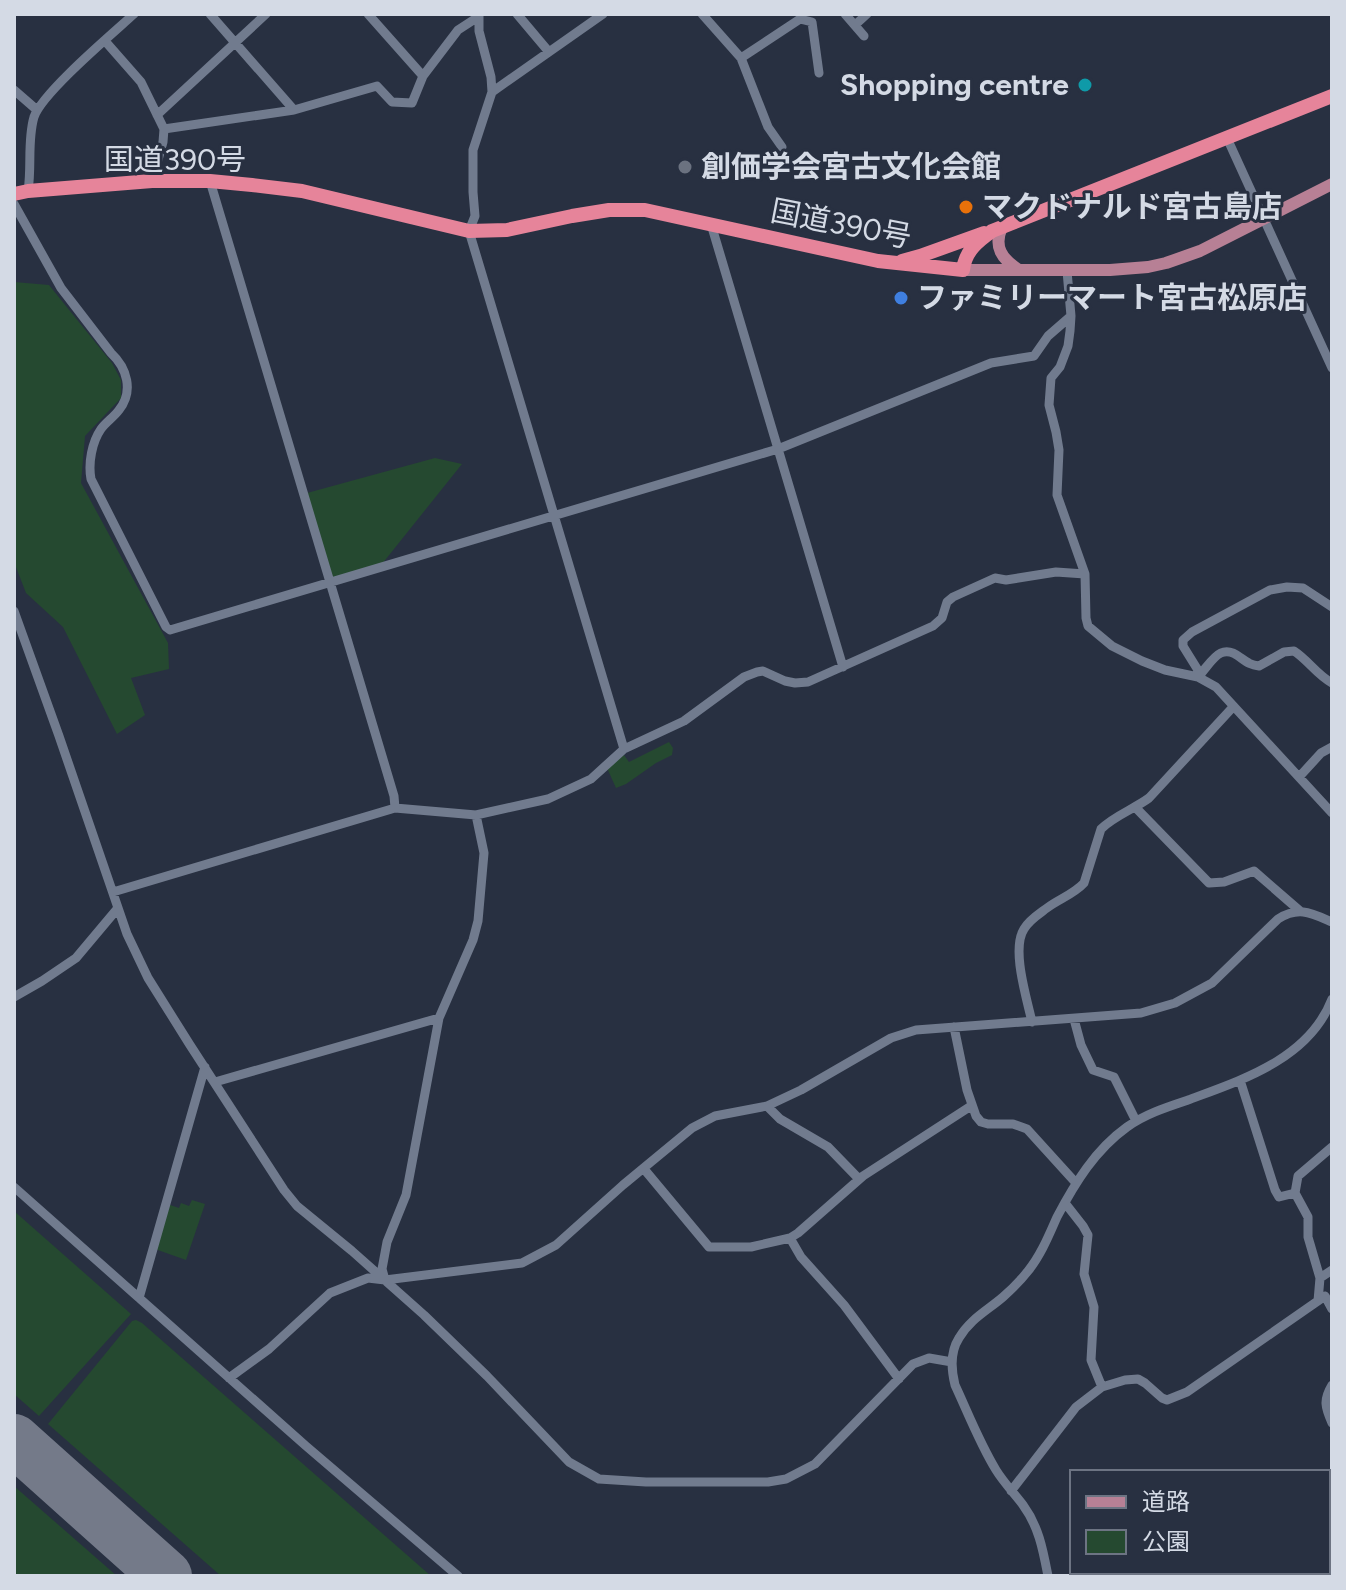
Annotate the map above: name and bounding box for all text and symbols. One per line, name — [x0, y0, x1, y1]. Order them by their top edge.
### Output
place label: Shopping centre — [840, 66, 1069, 103]
marker: Shopping centre — [1076, 76, 1094, 94]
street label: 国道390号 — [104, 141, 246, 178]
place label: 創価学会宮古文化会館 — [701, 148, 1001, 185]
marker: 創価学会宮古文化会館 — [676, 158, 694, 176]
place label: マクドナルド宮古島店 — [982, 188, 1282, 225]
street label: 国道390号 — [768, 192, 915, 255]
marker: マクドナルド宮古島店 — [957, 198, 975, 216]
place label: ファミリーマート宮古松原店 — [917, 279, 1307, 316]
marker: ファミリーマート宮古松原店 — [892, 289, 910, 307]
legend — [1070, 1470, 1330, 1574]
text: 道路 — [1142, 1487, 1190, 1516]
text: 公園 — [1142, 1527, 1190, 1556]

